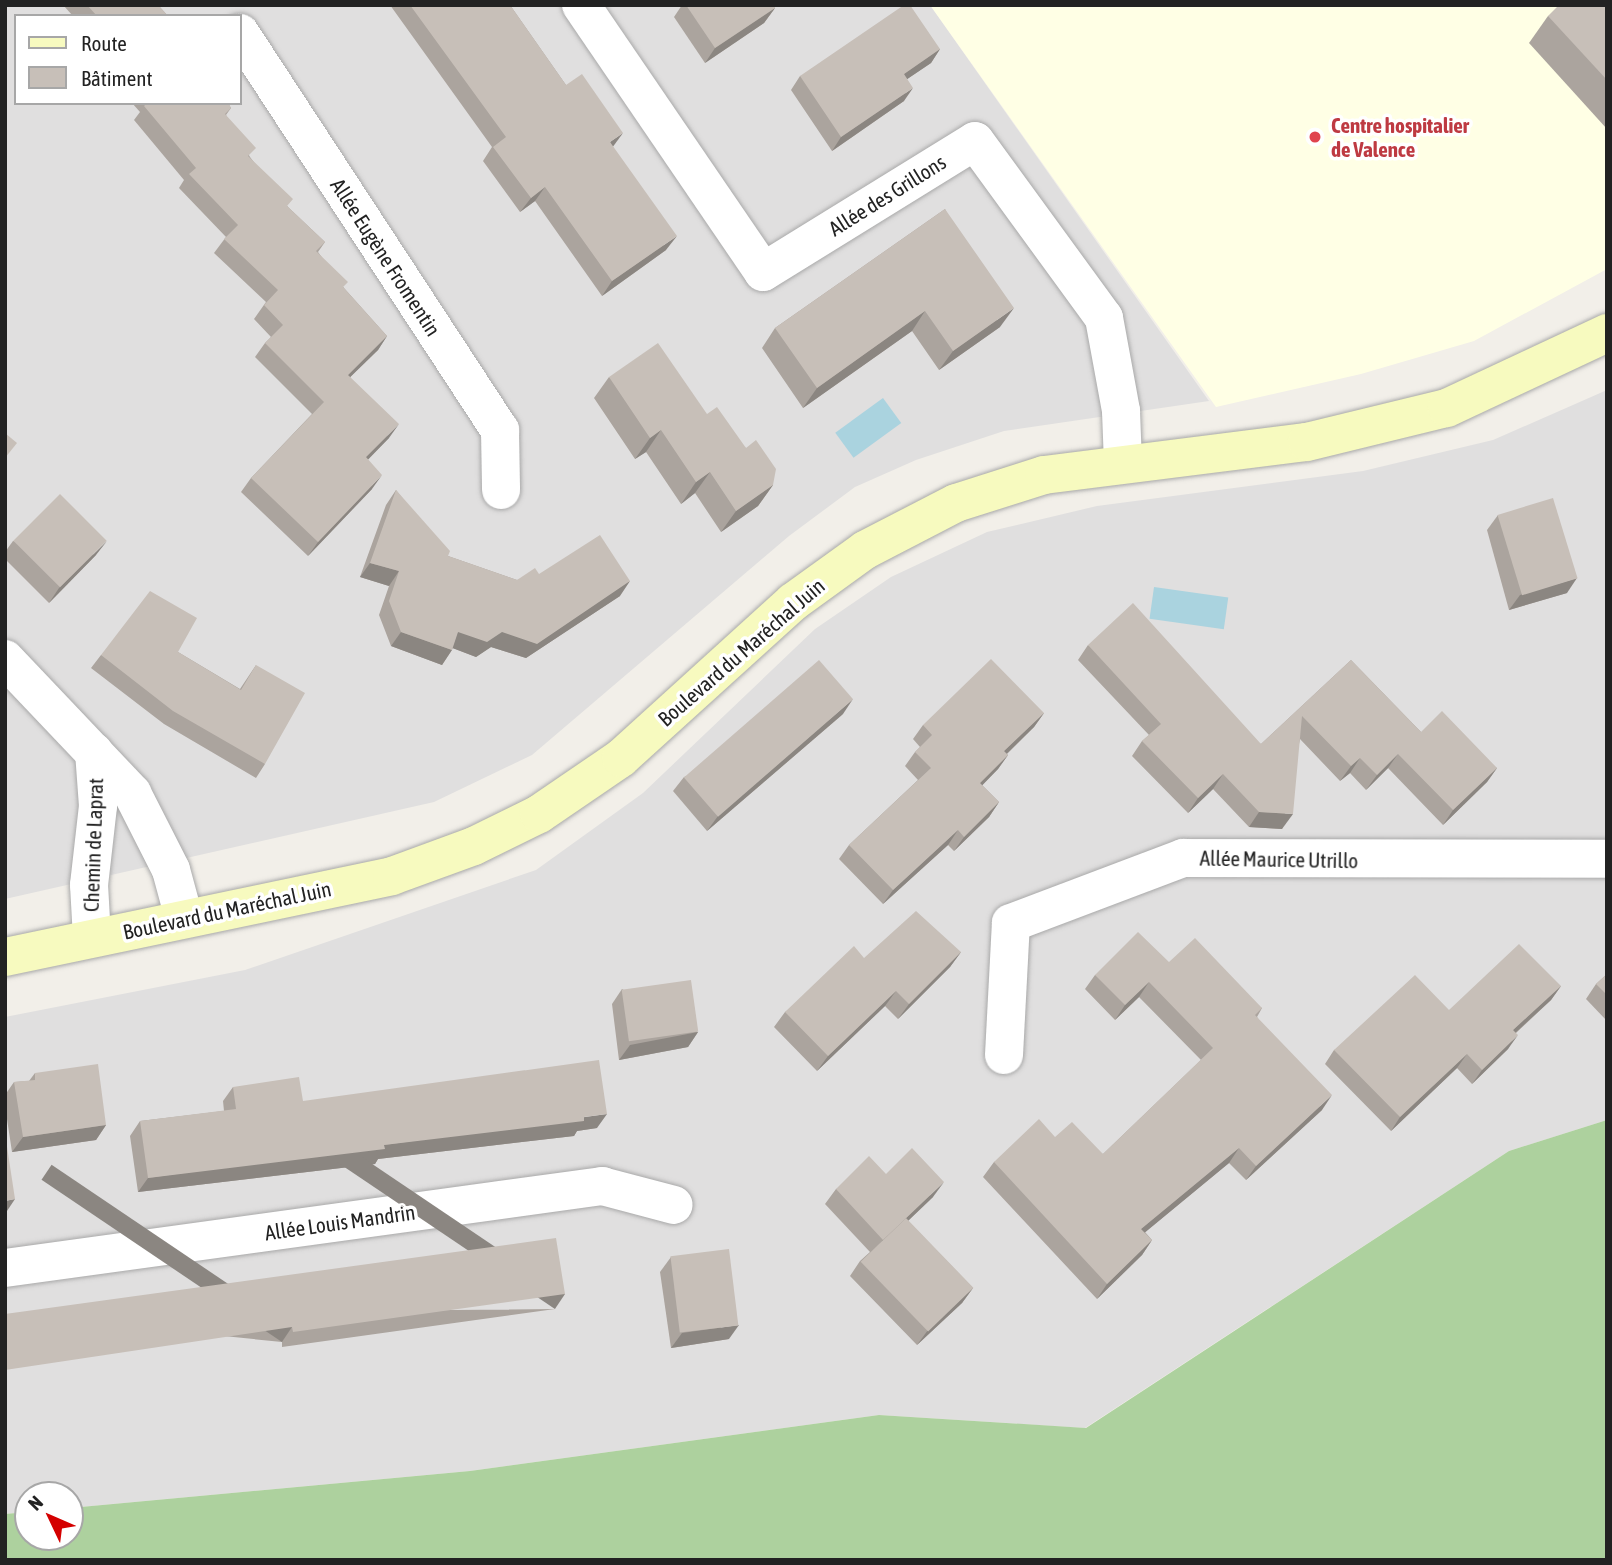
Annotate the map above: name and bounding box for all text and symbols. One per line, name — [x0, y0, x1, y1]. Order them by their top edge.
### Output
legend — [14, 14, 242, 105]
text: Route — [81, 31, 127, 55]
text: Bâtiment — [81, 66, 152, 90]
place label: Centre hospitalier de Valence — [1331, 112, 1469, 162]
marker: Centre hospitalier de Valence — [1305, 127, 1325, 147]
street label: Allée des Grillons — [824, 149, 950, 241]
street label: Allée Eugène Fromentin — [326, 173, 446, 341]
street label: Boulevard du Maréchal Juin — [653, 573, 829, 731]
street label: Chemin de Laprat — [78, 778, 108, 912]
street label: Allée Maurice Utrillo — [1200, 845, 1358, 873]
street label: Boulevard du Maréchal Juin — [121, 876, 333, 944]
street label: Allée Louis Mandrin — [263, 1199, 417, 1245]
north arrow — [14, 1481, 84, 1551]
text: N — [24, 1491, 47, 1514]

